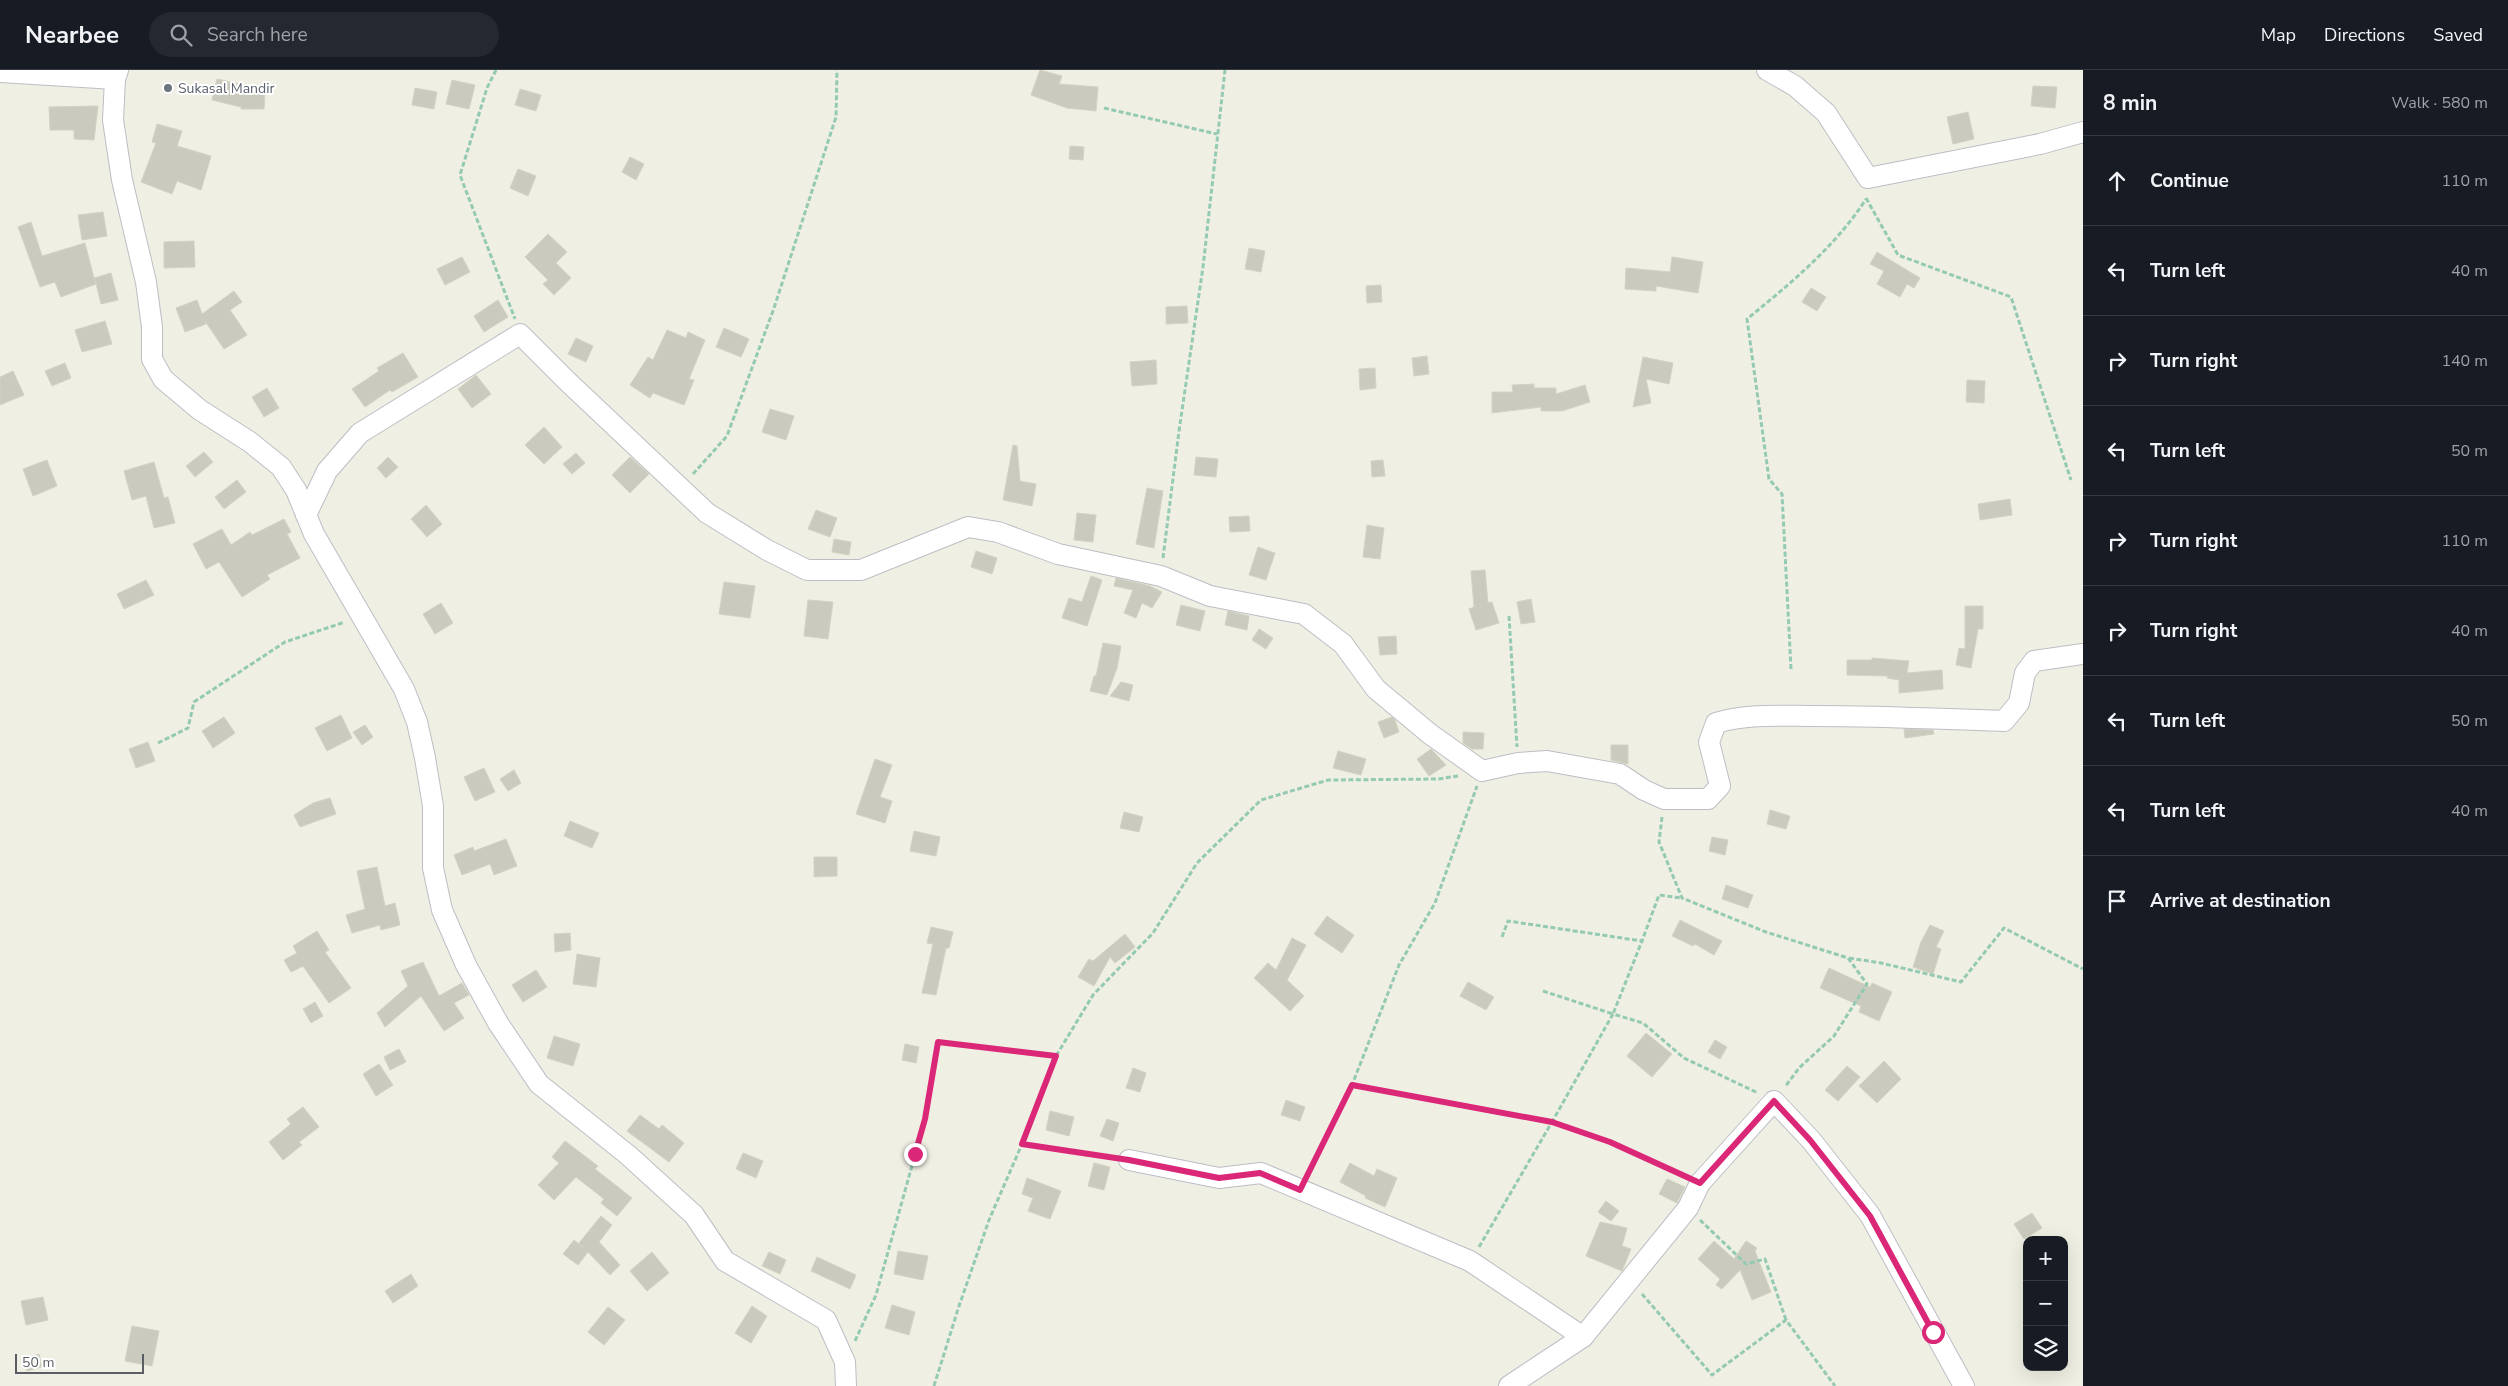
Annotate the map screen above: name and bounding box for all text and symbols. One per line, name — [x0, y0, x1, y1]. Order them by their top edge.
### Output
search box — [149, 12, 499, 57]
text: Nearbee — [25, 19, 119, 51]
icon: search — [167, 21, 195, 49]
text: Search here — [207, 22, 308, 48]
text: Map — [2261, 23, 2296, 47]
text: Directions — [2324, 23, 2405, 47]
text: Saved — [2433, 23, 2483, 47]
place label: Sukasal Mandir — [178, 79, 274, 98]
marker: Sukasal Mandir — [162, 82, 174, 94]
text: 8 min — [2103, 89, 2157, 117]
text: Walk · 580 m — [2392, 92, 2488, 114]
icon: ahead — [2103, 167, 2131, 195]
text: Continue — [2150, 168, 2229, 194]
text: 110 m — [2441, 170, 2488, 192]
icon: left — [2103, 257, 2131, 285]
text: Turn left — [2150, 258, 2225, 284]
text: 40 m — [2451, 260, 2488, 282]
icon: right — [2103, 347, 2131, 375]
text: Turn right — [2150, 348, 2237, 374]
text: 140 m — [2441, 350, 2488, 372]
icon: left — [2103, 437, 2131, 465]
text: Turn left — [2150, 438, 2225, 464]
text: 50 m — [2451, 440, 2488, 462]
icon: right — [2103, 527, 2131, 555]
text: Turn right — [2150, 528, 2237, 554]
text: 110 m — [2441, 530, 2488, 552]
icon: right — [2103, 617, 2131, 645]
text: Turn right — [2150, 618, 2237, 644]
text: 40 m — [2451, 620, 2488, 642]
icon: left — [2103, 707, 2131, 735]
text: Turn left — [2150, 708, 2225, 734]
text: 50 m — [2451, 710, 2488, 732]
icon: left — [2103, 797, 2131, 825]
text: Turn left — [2150, 798, 2225, 824]
text: 40 m — [2451, 800, 2488, 822]
icon: arrive — [2103, 887, 2131, 915]
text: Arrive at destination — [2150, 888, 2331, 914]
route end — [904, 1143, 927, 1166]
map controls — [2023, 1236, 2068, 1371]
button: + — [2023, 1236, 2068, 1281]
button: − — [2023, 1281, 2068, 1326]
route start — [1922, 1321, 1945, 1344]
button: layers — [2023, 1326, 2068, 1371]
scale bar — [15, 1351, 144, 1374]
text: 50 m — [22, 1353, 54, 1372]

